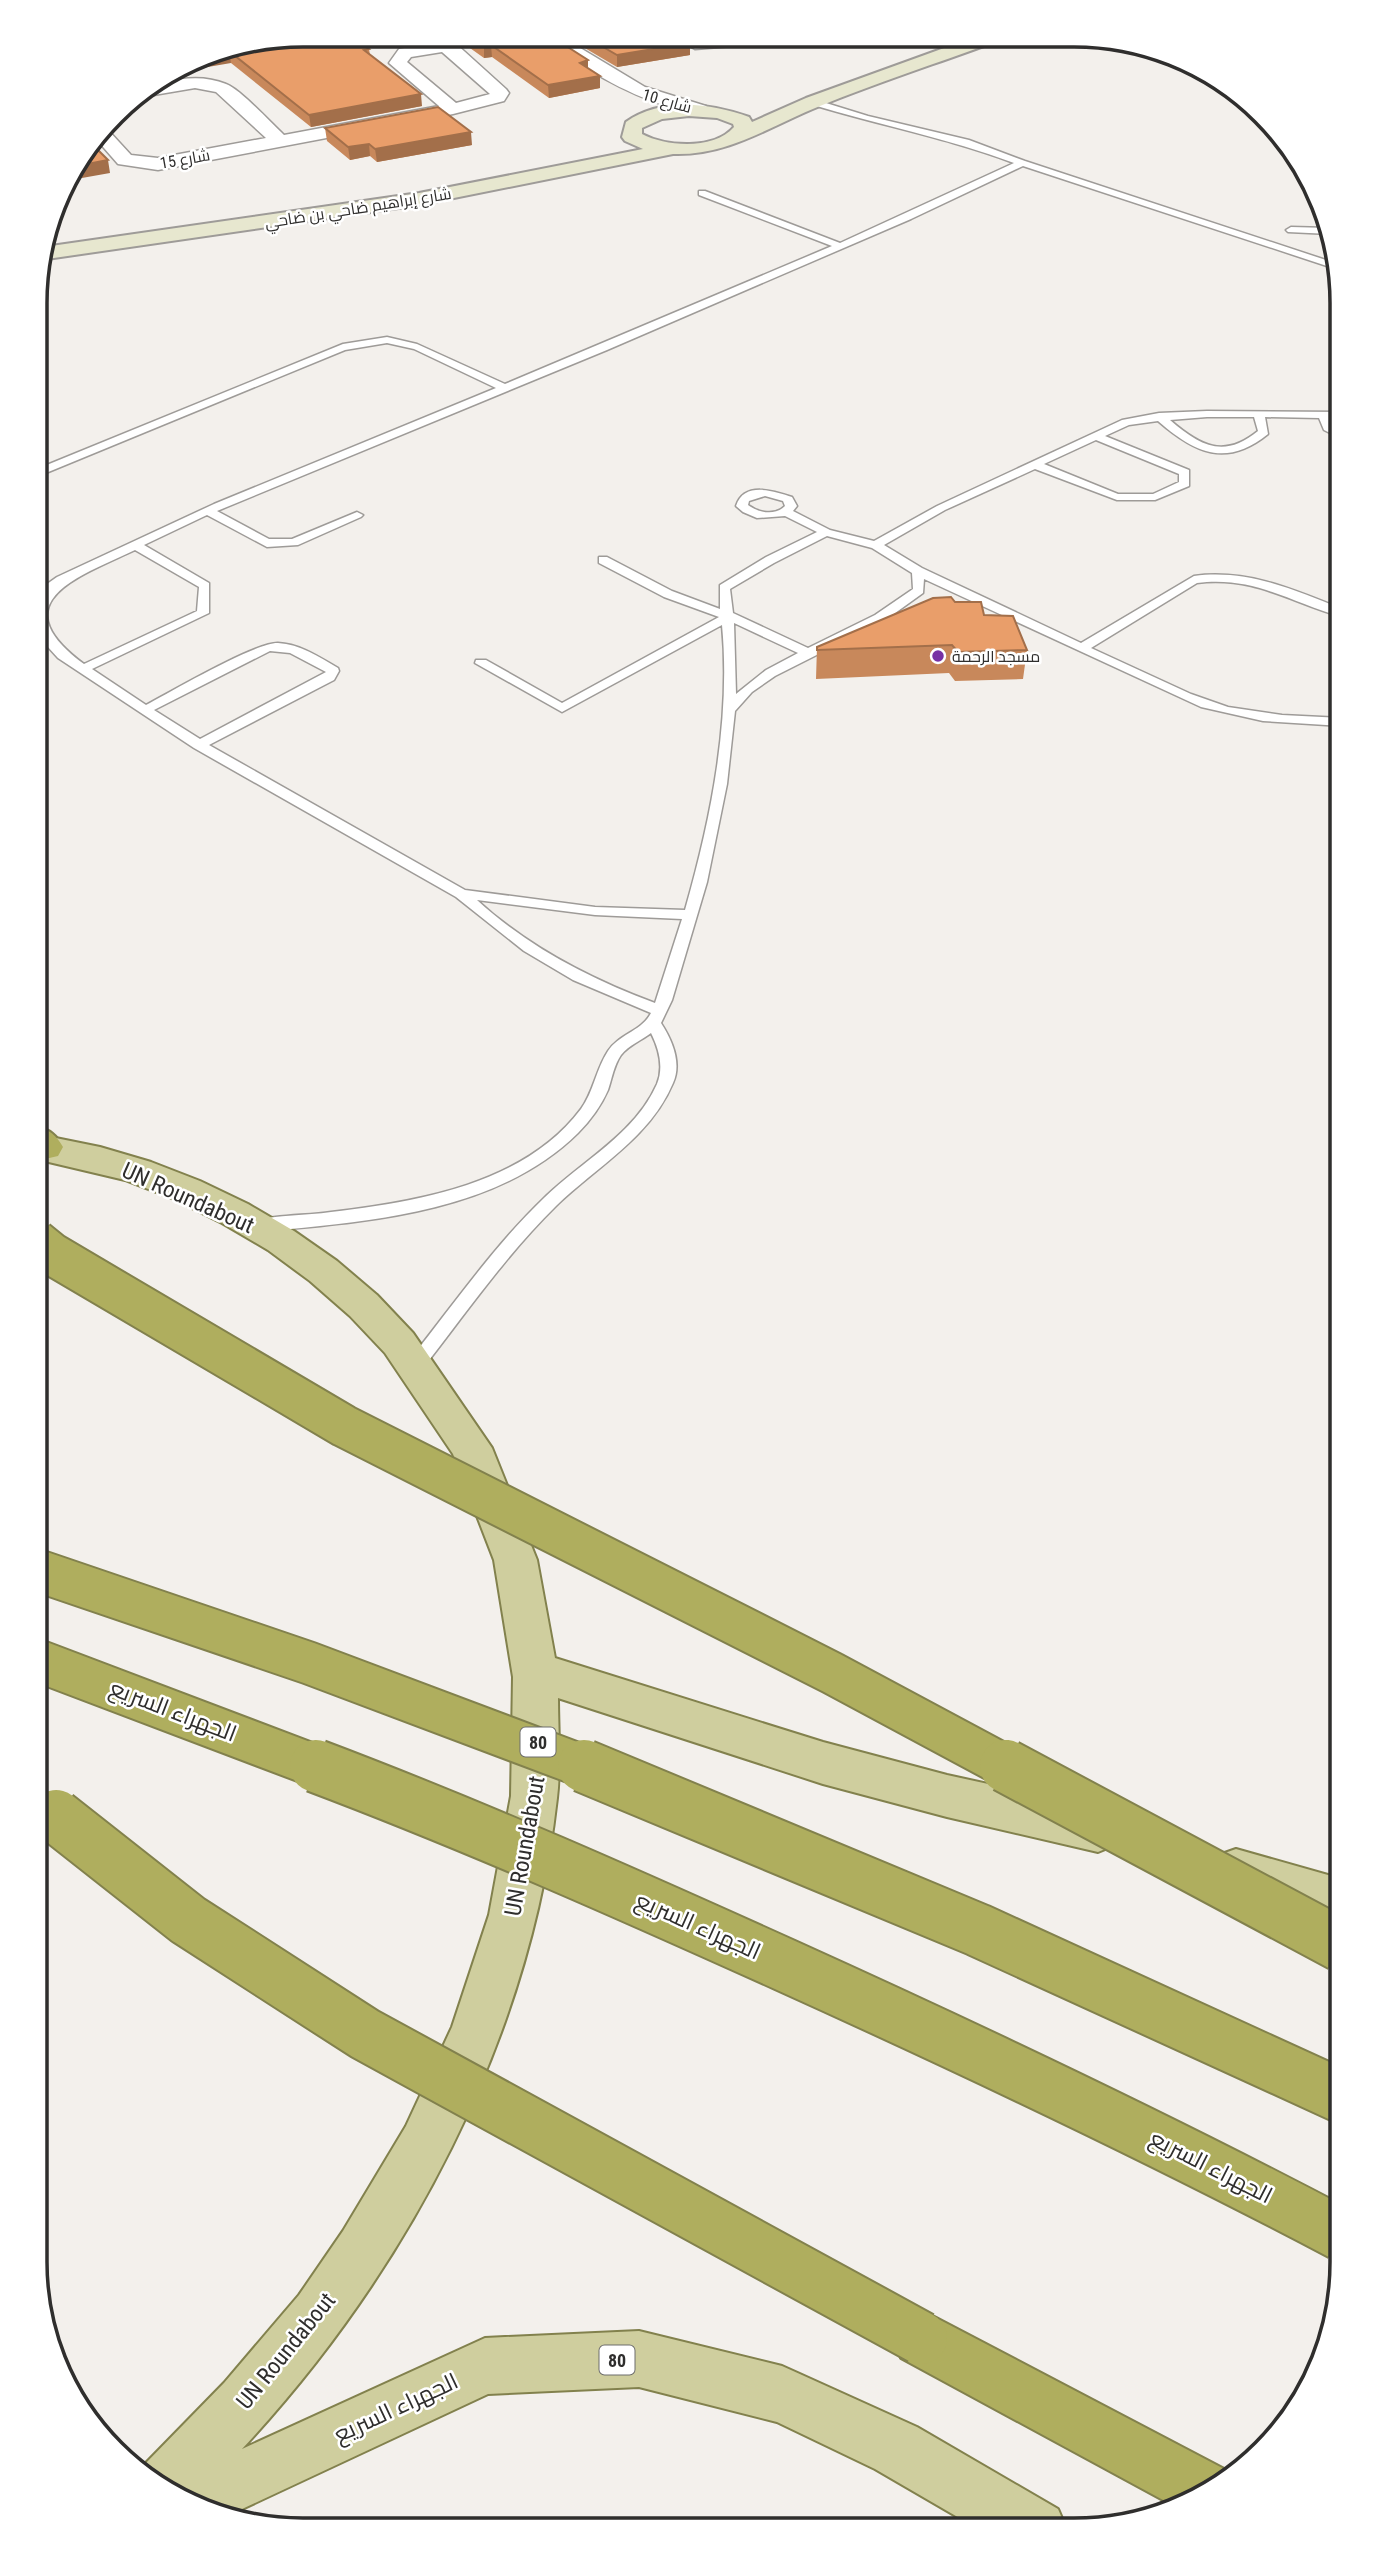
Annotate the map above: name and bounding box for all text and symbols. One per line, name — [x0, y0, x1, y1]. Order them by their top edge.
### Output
street label: شارع 10 — [640, 85, 694, 119]
street label: شارع 15 — [158, 145, 212, 175]
street label: شارع إبراهيم ضاحي بن ضاحي — [263, 184, 453, 236]
place label: مسجد الرحمة — [952, 647, 1040, 666]
marker: مسجد الرحمة — [930, 648, 946, 664]
street label: UN Roundabout — [118, 1157, 258, 1239]
street label: الجهراء السريع — [105, 1674, 240, 1749]
road number: 80 — [520, 1728, 556, 1756]
street label: UN Roundabout — [499, 1774, 551, 1918]
street label: الجهراء السريع — [631, 1886, 765, 1967]
street label: الجهراء السريع — [1144, 2125, 1277, 2211]
street label: UN Roundabout — [231, 2287, 341, 2415]
road number: 80 — [600, 2346, 634, 2374]
street label: الجهراء السريع — [330, 2368, 463, 2450]

